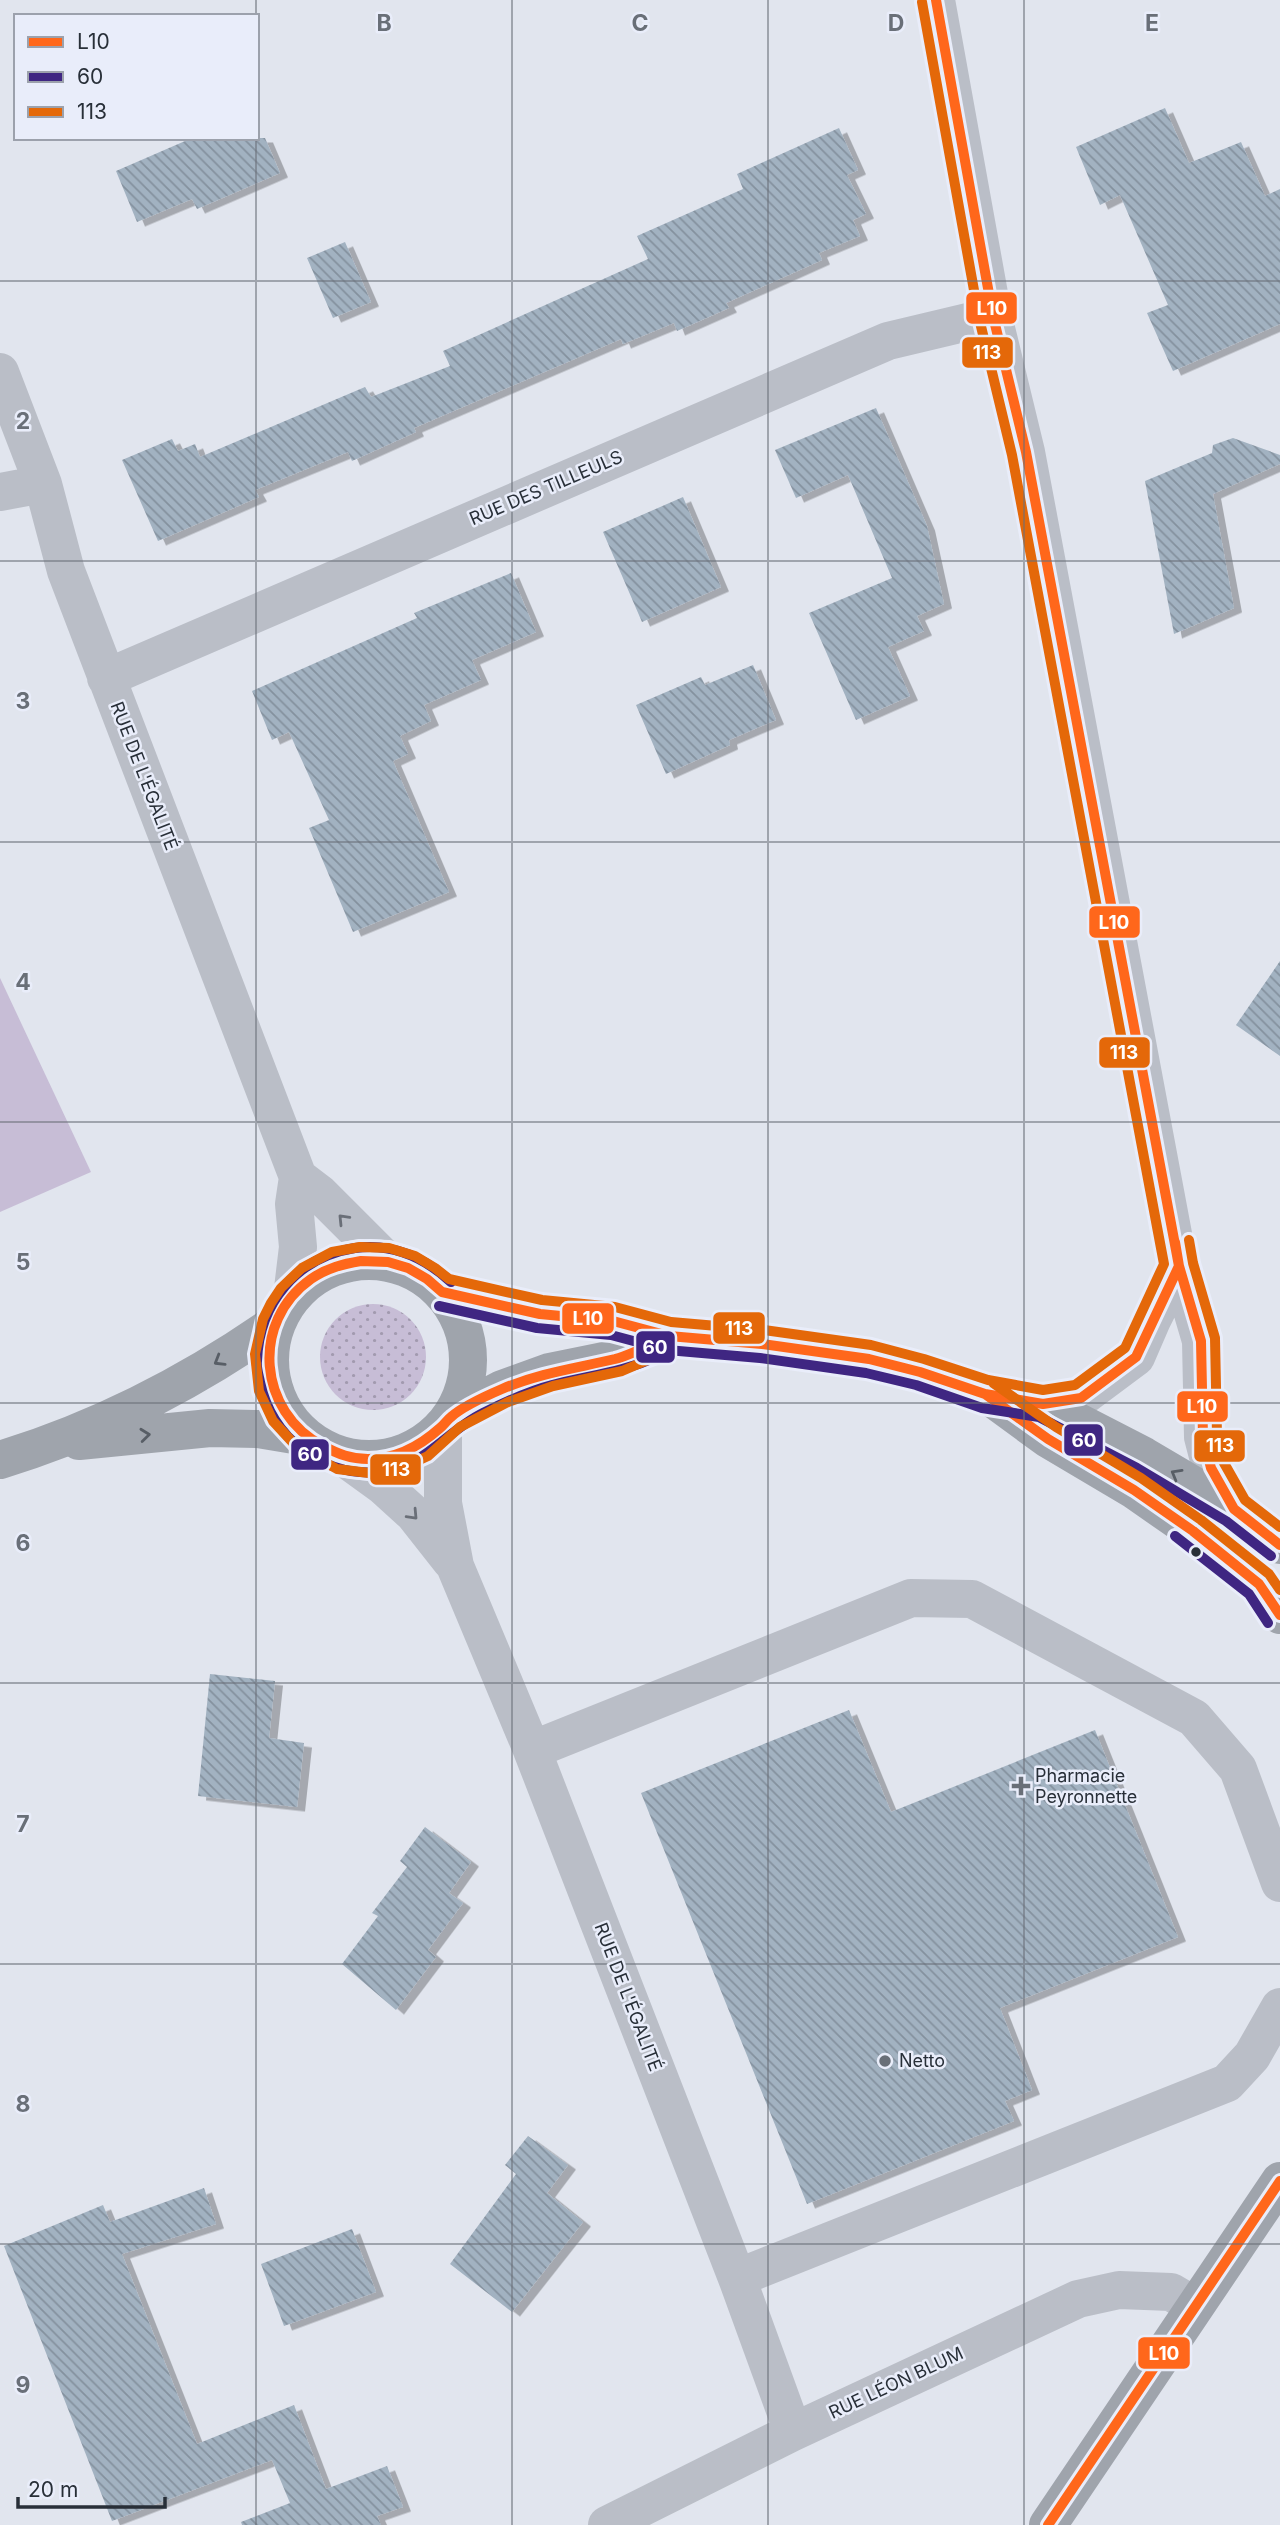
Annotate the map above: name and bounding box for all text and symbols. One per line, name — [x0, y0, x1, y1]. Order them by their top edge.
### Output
text: B — [376, 9, 392, 37]
text: C — [631, 9, 649, 37]
text: D — [888, 9, 904, 37]
text: E — [1145, 9, 1159, 37]
legend — [14, 14, 259, 140]
text: L10 — [77, 29, 110, 54]
text: 60 — [77, 64, 103, 89]
text: 113 — [77, 99, 107, 124]
line badge: L10 — [965, 291, 1018, 325]
text: L10 — [977, 297, 1007, 320]
line badge: 113 — [961, 336, 1014, 369]
text: 113 — [973, 341, 1001, 364]
text: 2 — [16, 407, 30, 435]
street label: RUE DES TILLEULS — [466, 446, 625, 529]
text: 3 — [16, 687, 30, 715]
street label: RUE DE L'ÉGALITÉ — [106, 698, 183, 853]
line badge: L10 — [1088, 905, 1141, 939]
text: L10 — [1099, 911, 1129, 934]
text: 4 — [15, 968, 31, 996]
line badge: 113 — [1098, 1036, 1151, 1069]
text: 113 — [1110, 1041, 1138, 1064]
one-way arrow — [339, 1214, 352, 1227]
text: 5 — [16, 1248, 30, 1276]
line badge: L10 — [561, 1302, 615, 1335]
text: L10 — [573, 1307, 603, 1330]
line badge: 113 — [712, 1311, 766, 1345]
text: 113 — [725, 1317, 753, 1340]
line badge: 60 — [635, 1330, 676, 1364]
text: 60 — [642, 1336, 668, 1359]
one-way arrow — [214, 1353, 227, 1366]
line badge: L10 — [1176, 1390, 1229, 1423]
text: L10 — [1187, 1395, 1217, 1418]
line badge: 60 — [1063, 1423, 1104, 1457]
one-way arrow — [139, 1427, 151, 1442]
text: 60 — [1071, 1429, 1097, 1452]
line badge: 113 — [1193, 1429, 1246, 1463]
text: 113 — [1206, 1434, 1234, 1457]
line badge: 60 — [290, 1438, 330, 1471]
text: 60 — [297, 1443, 323, 1466]
line badge: 113 — [369, 1453, 422, 1486]
text: 113 — [382, 1458, 410, 1481]
one-way arrow — [1170, 1469, 1183, 1482]
one-way arrow — [404, 1506, 417, 1519]
text: 6 — [16, 1529, 30, 1557]
unlabelled marker — [1189, 1545, 1203, 1559]
place label: Pharmacie Peyronnette — [1035, 1765, 1137, 1807]
marker: Pharmacie Peyronnette — [1013, 1778, 1029, 1794]
text: 7 — [16, 1810, 30, 1838]
street label: RUE DE L'ÉGALITÉ — [590, 1919, 667, 2074]
place label: Netto — [899, 2050, 945, 2071]
marker: Netto — [877, 2053, 893, 2069]
text: 8 — [16, 2090, 30, 2118]
line badge: L10 — [1137, 2336, 1191, 2370]
street label: RUE LÉON BLUM — [825, 2341, 966, 2423]
text: L10 — [1149, 2342, 1179, 2365]
text: 9 — [16, 2371, 30, 2399]
scale bar — [18, 2466, 164, 2510]
text: 20 m — [28, 2477, 78, 2502]

